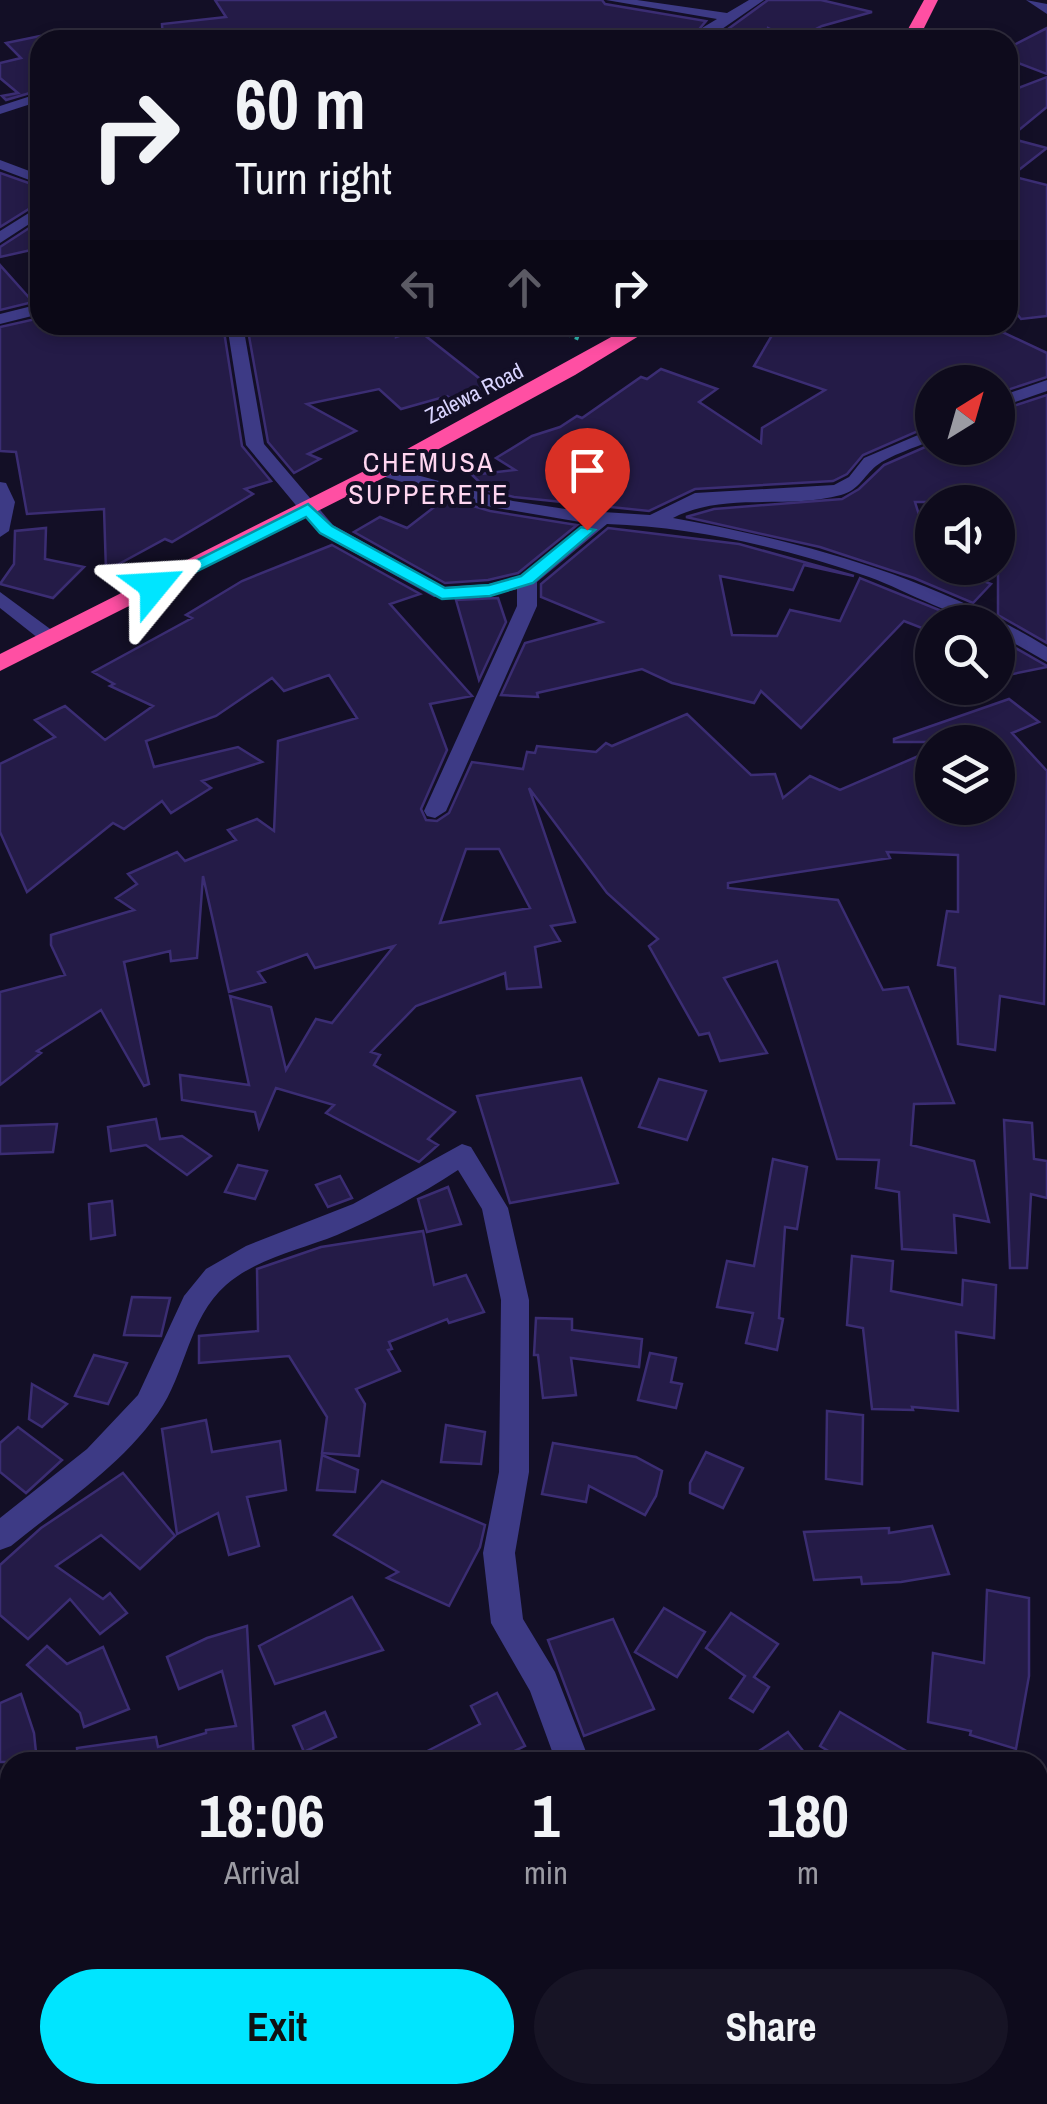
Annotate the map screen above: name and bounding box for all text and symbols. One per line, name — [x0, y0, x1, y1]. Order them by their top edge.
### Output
text: 60 m — [235, 57, 366, 151]
icon: right — [70, 70, 200, 200]
text: Turn right — [235, 147, 392, 208]
icon: left — [392, 260, 447, 315]
icon: ahead — [497, 260, 552, 315]
icon: right — [602, 260, 657, 315]
street label: Zalewa Road — [420, 356, 528, 430]
north arrow — [915, 365, 1015, 465]
map controls — [915, 365, 1015, 825]
pin — [545, 428, 630, 531]
district label: CHEMUSA SUPPERETE — [348, 443, 510, 513]
icon: arrive — [560, 443, 615, 498]
button: sound — [915, 485, 1015, 585]
position arrow — [102, 534, 206, 638]
button: search — [915, 605, 1015, 705]
button: layers — [915, 725, 1015, 825]
text: 18:06 — [199, 1775, 325, 1856]
text: 1 — [532, 1775, 560, 1856]
text: 180 — [767, 1775, 849, 1856]
text: Arrival — [224, 1851, 300, 1894]
text: min — [524, 1851, 568, 1894]
text: m — [797, 1851, 819, 1894]
button: Exit — [40, 1969, 514, 2084]
button: Share — [534, 1969, 1008, 2084]

